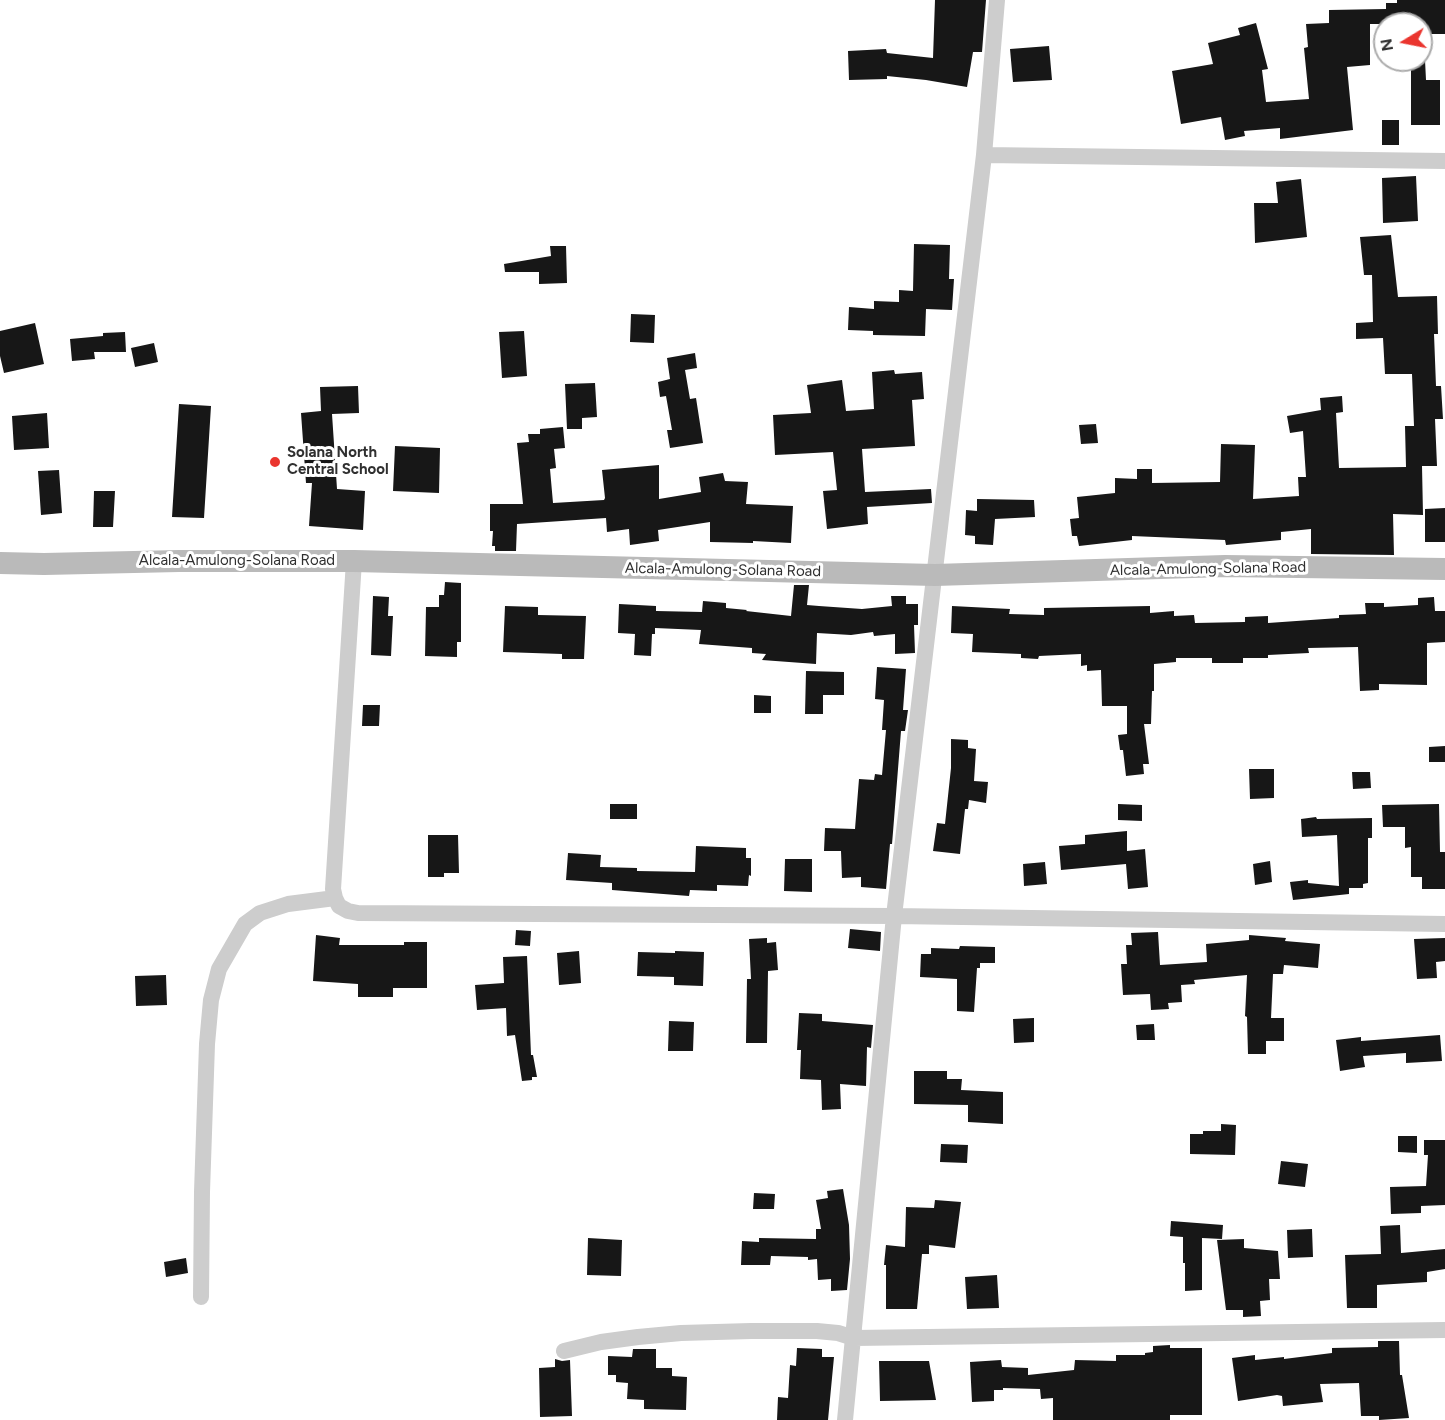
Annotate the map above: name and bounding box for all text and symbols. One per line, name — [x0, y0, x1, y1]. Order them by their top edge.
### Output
north arrow — [1373, 12, 1433, 72]
text: N — [1376, 37, 1397, 53]
place label: Solana North Central School — [287, 444, 389, 479]
marker: Solana North Central School — [268, 455, 282, 469]
street label: Alcala-Amulong-Solana Road — [139, 552, 335, 570]
street label: Alcala-Amulong-Solana Road — [1110, 558, 1306, 580]
street label: Alcala-Amulong-Solana Road — [625, 559, 821, 581]

